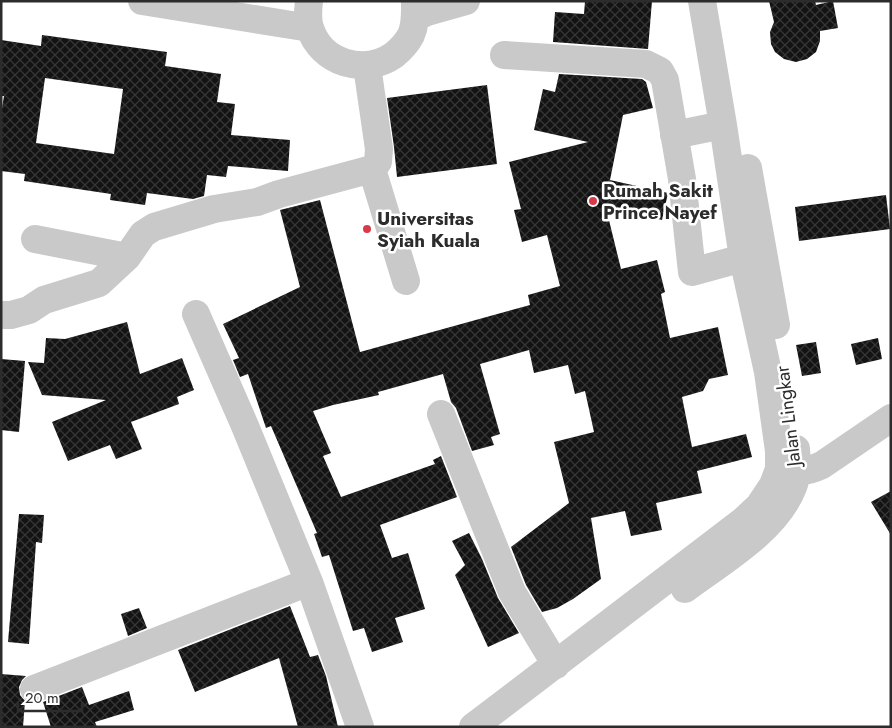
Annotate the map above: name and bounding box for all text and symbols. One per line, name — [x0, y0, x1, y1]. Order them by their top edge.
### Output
place label: Rumah Sakit Prince Nayef — [603, 177, 718, 226]
marker: Rumah Sakit Prince Nayef — [587, 195, 599, 207]
place label: Universitas Syiah Kuala — [377, 205, 480, 254]
marker: Universitas Syiah Kuala — [361, 223, 373, 235]
street label: Jalan Lingkar — [768, 364, 808, 471]
scale bar — [18, 680, 81, 712]
text: 20 m — [25, 687, 59, 709]

